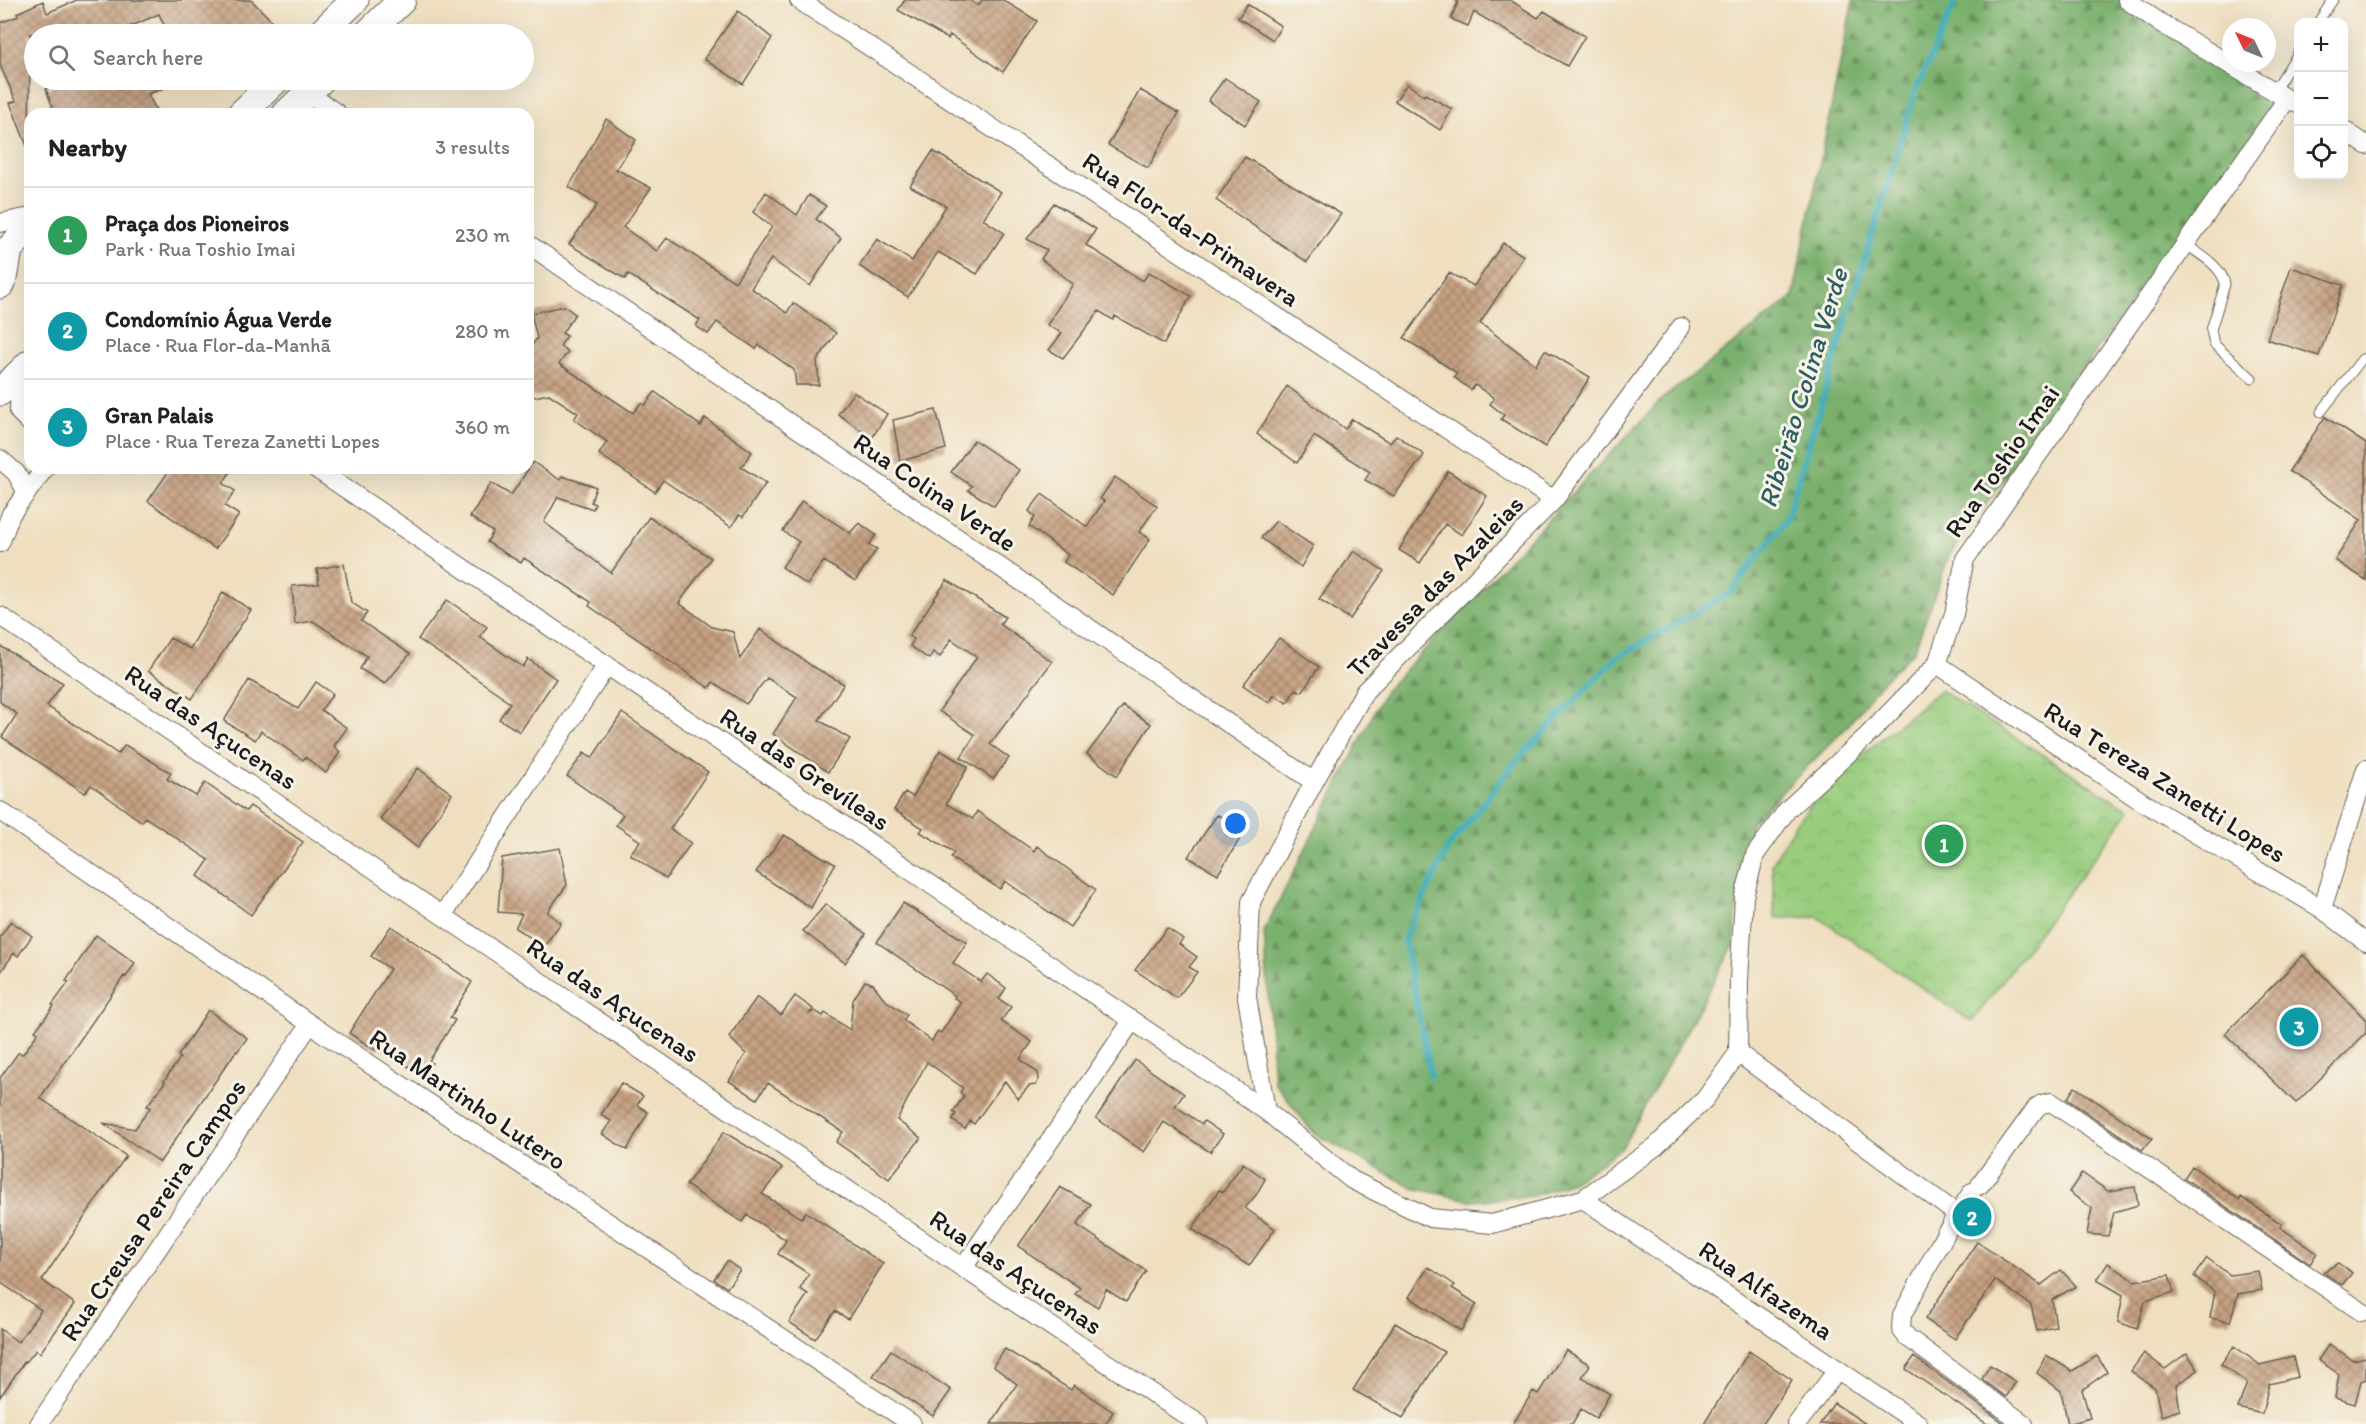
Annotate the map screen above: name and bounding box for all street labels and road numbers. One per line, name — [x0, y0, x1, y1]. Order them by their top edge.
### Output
street label: Rua Flor-da-Primavera — [1076, 144, 1306, 314]
street label: Rua Toshio Imai — [1938, 379, 2066, 543]
street label: Rua Colina Verde — [847, 426, 1023, 558]
street label: Travessa das Azaleias — [1340, 488, 1530, 684]
street label: Rua das Açucenas — [119, 657, 303, 797]
street label: Rua Tereza Zanetti Lopes — [2038, 694, 2292, 870]
street label: Rua das Grevíleas — [714, 700, 896, 838]
street label: Rua das Açucenas — [521, 930, 705, 1070]
street label: Rua Martinho Lutero — [363, 1021, 573, 1177]
street label: Rua Creusa Pereira Campos — [53, 1073, 253, 1347]
street label: Rua das Açucenas — [924, 1202, 1108, 1342]
street label: Rua Alfazema — [1693, 1233, 1839, 1347]

